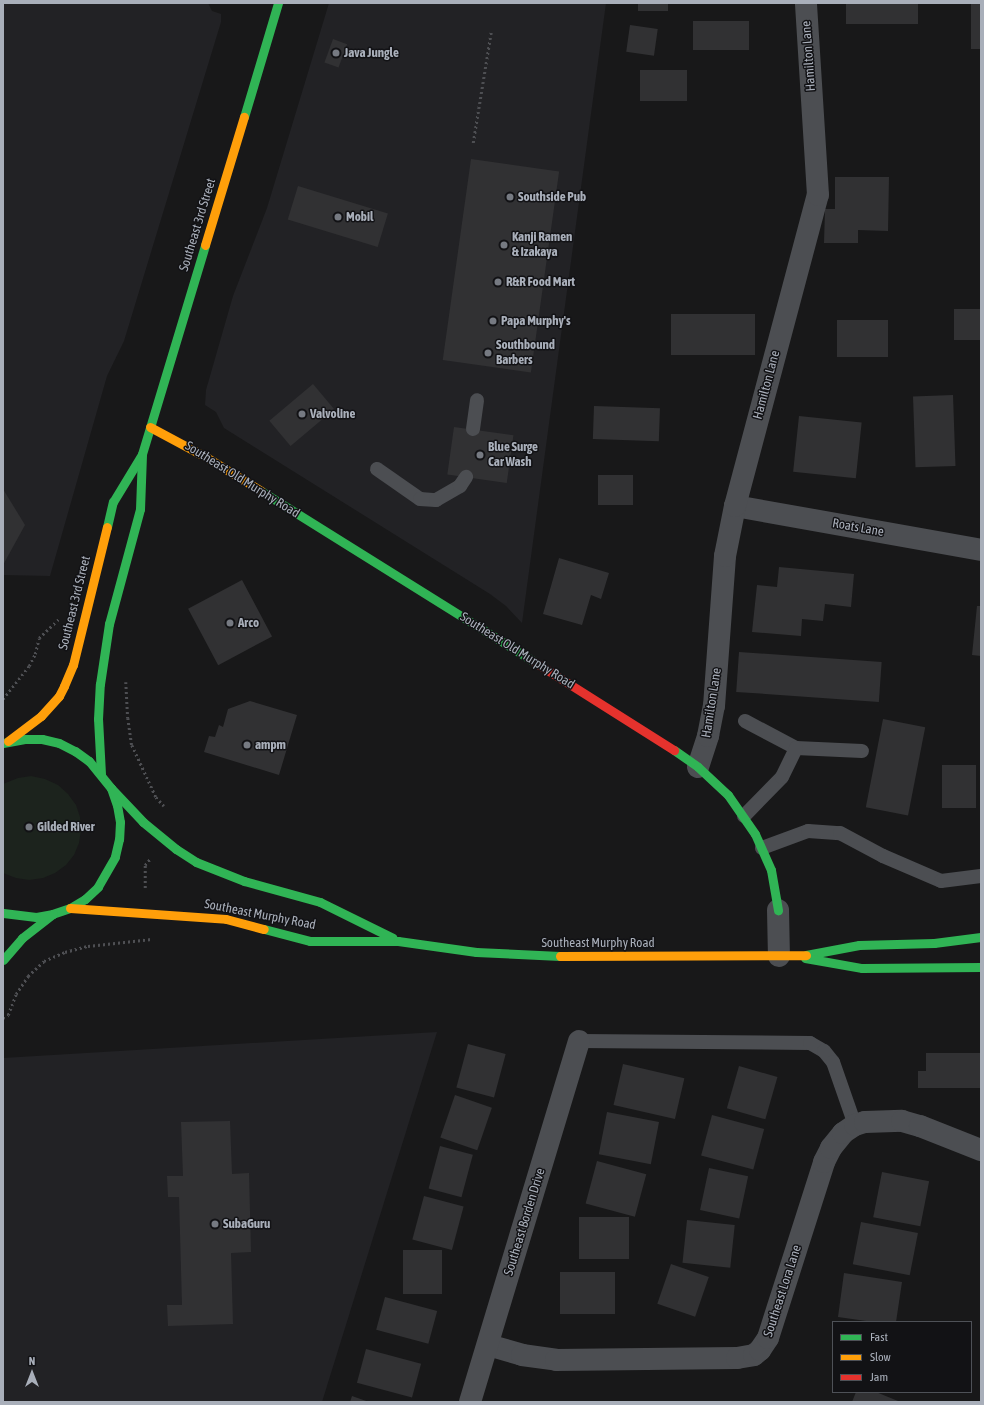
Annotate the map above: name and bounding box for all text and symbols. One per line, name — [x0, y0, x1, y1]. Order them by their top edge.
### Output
street label: Hamilton Lane — [799, 20, 819, 92]
place label: Java Jungle — [344, 45, 399, 61]
marker: Java Jungle — [331, 48, 341, 58]
street label: Southeast 3rd Street — [176, 177, 220, 273]
place label: Southside Pub — [518, 189, 586, 205]
marker: Southside Pub — [505, 192, 515, 202]
place label: Mobil — [346, 209, 373, 225]
marker: Mobil — [333, 212, 343, 222]
place label: Kanji Ramen & Izakaya — [512, 230, 572, 261]
marker: Kanji Ramen & Izakaya — [499, 240, 509, 250]
place label: R&R Food Mart — [506, 274, 575, 290]
marker: R&R Food Mart — [493, 277, 503, 287]
place label: Papa Murphy's — [501, 313, 571, 329]
marker: Papa Murphy's — [488, 316, 498, 326]
place label: Southbound Barbers — [496, 338, 555, 369]
marker: Southbound Barbers — [483, 348, 493, 358]
street label: Hamilton Lane — [750, 349, 784, 421]
place label: Valvoline — [310, 406, 355, 422]
marker: Valvoline — [297, 409, 307, 419]
street label: Southeast Old Murphy Road — [182, 438, 302, 522]
place label: Blue Surge Car Wash — [488, 440, 538, 471]
marker: Blue Surge Car Wash — [475, 450, 485, 460]
street label: Roats Lane — [831, 516, 885, 540]
street label: Southeast 3rd Street — [56, 554, 94, 652]
street label: Southeast Old Murphy Road — [457, 609, 577, 693]
place label: Arco — [238, 615, 259, 631]
marker: Arco — [225, 618, 235, 628]
street label: Hamilton Lane — [699, 667, 725, 739]
place label: ampm — [255, 737, 286, 753]
marker: ampm — [242, 740, 252, 750]
place label: Gilded River — [37, 819, 95, 835]
marker: Gilded River — [24, 822, 34, 832]
street label: Southeast Murphy Road — [203, 897, 317, 933]
street label: Southeast Murphy Road — [541, 935, 655, 951]
street label: Southeast Borden Drive — [501, 1166, 549, 1278]
place label: SubaGuru — [223, 1216, 270, 1232]
marker: SubaGuru — [210, 1219, 220, 1229]
street label: Southeast Lora Lane — [761, 1243, 805, 1339]
legend — [832, 1321, 972, 1393]
text: Fast — [870, 1330, 888, 1344]
text: Slow — [870, 1350, 891, 1364]
north arrow — [12, 1353, 52, 1393]
text: N — [29, 1355, 35, 1367]
text: Jam — [870, 1370, 888, 1384]

